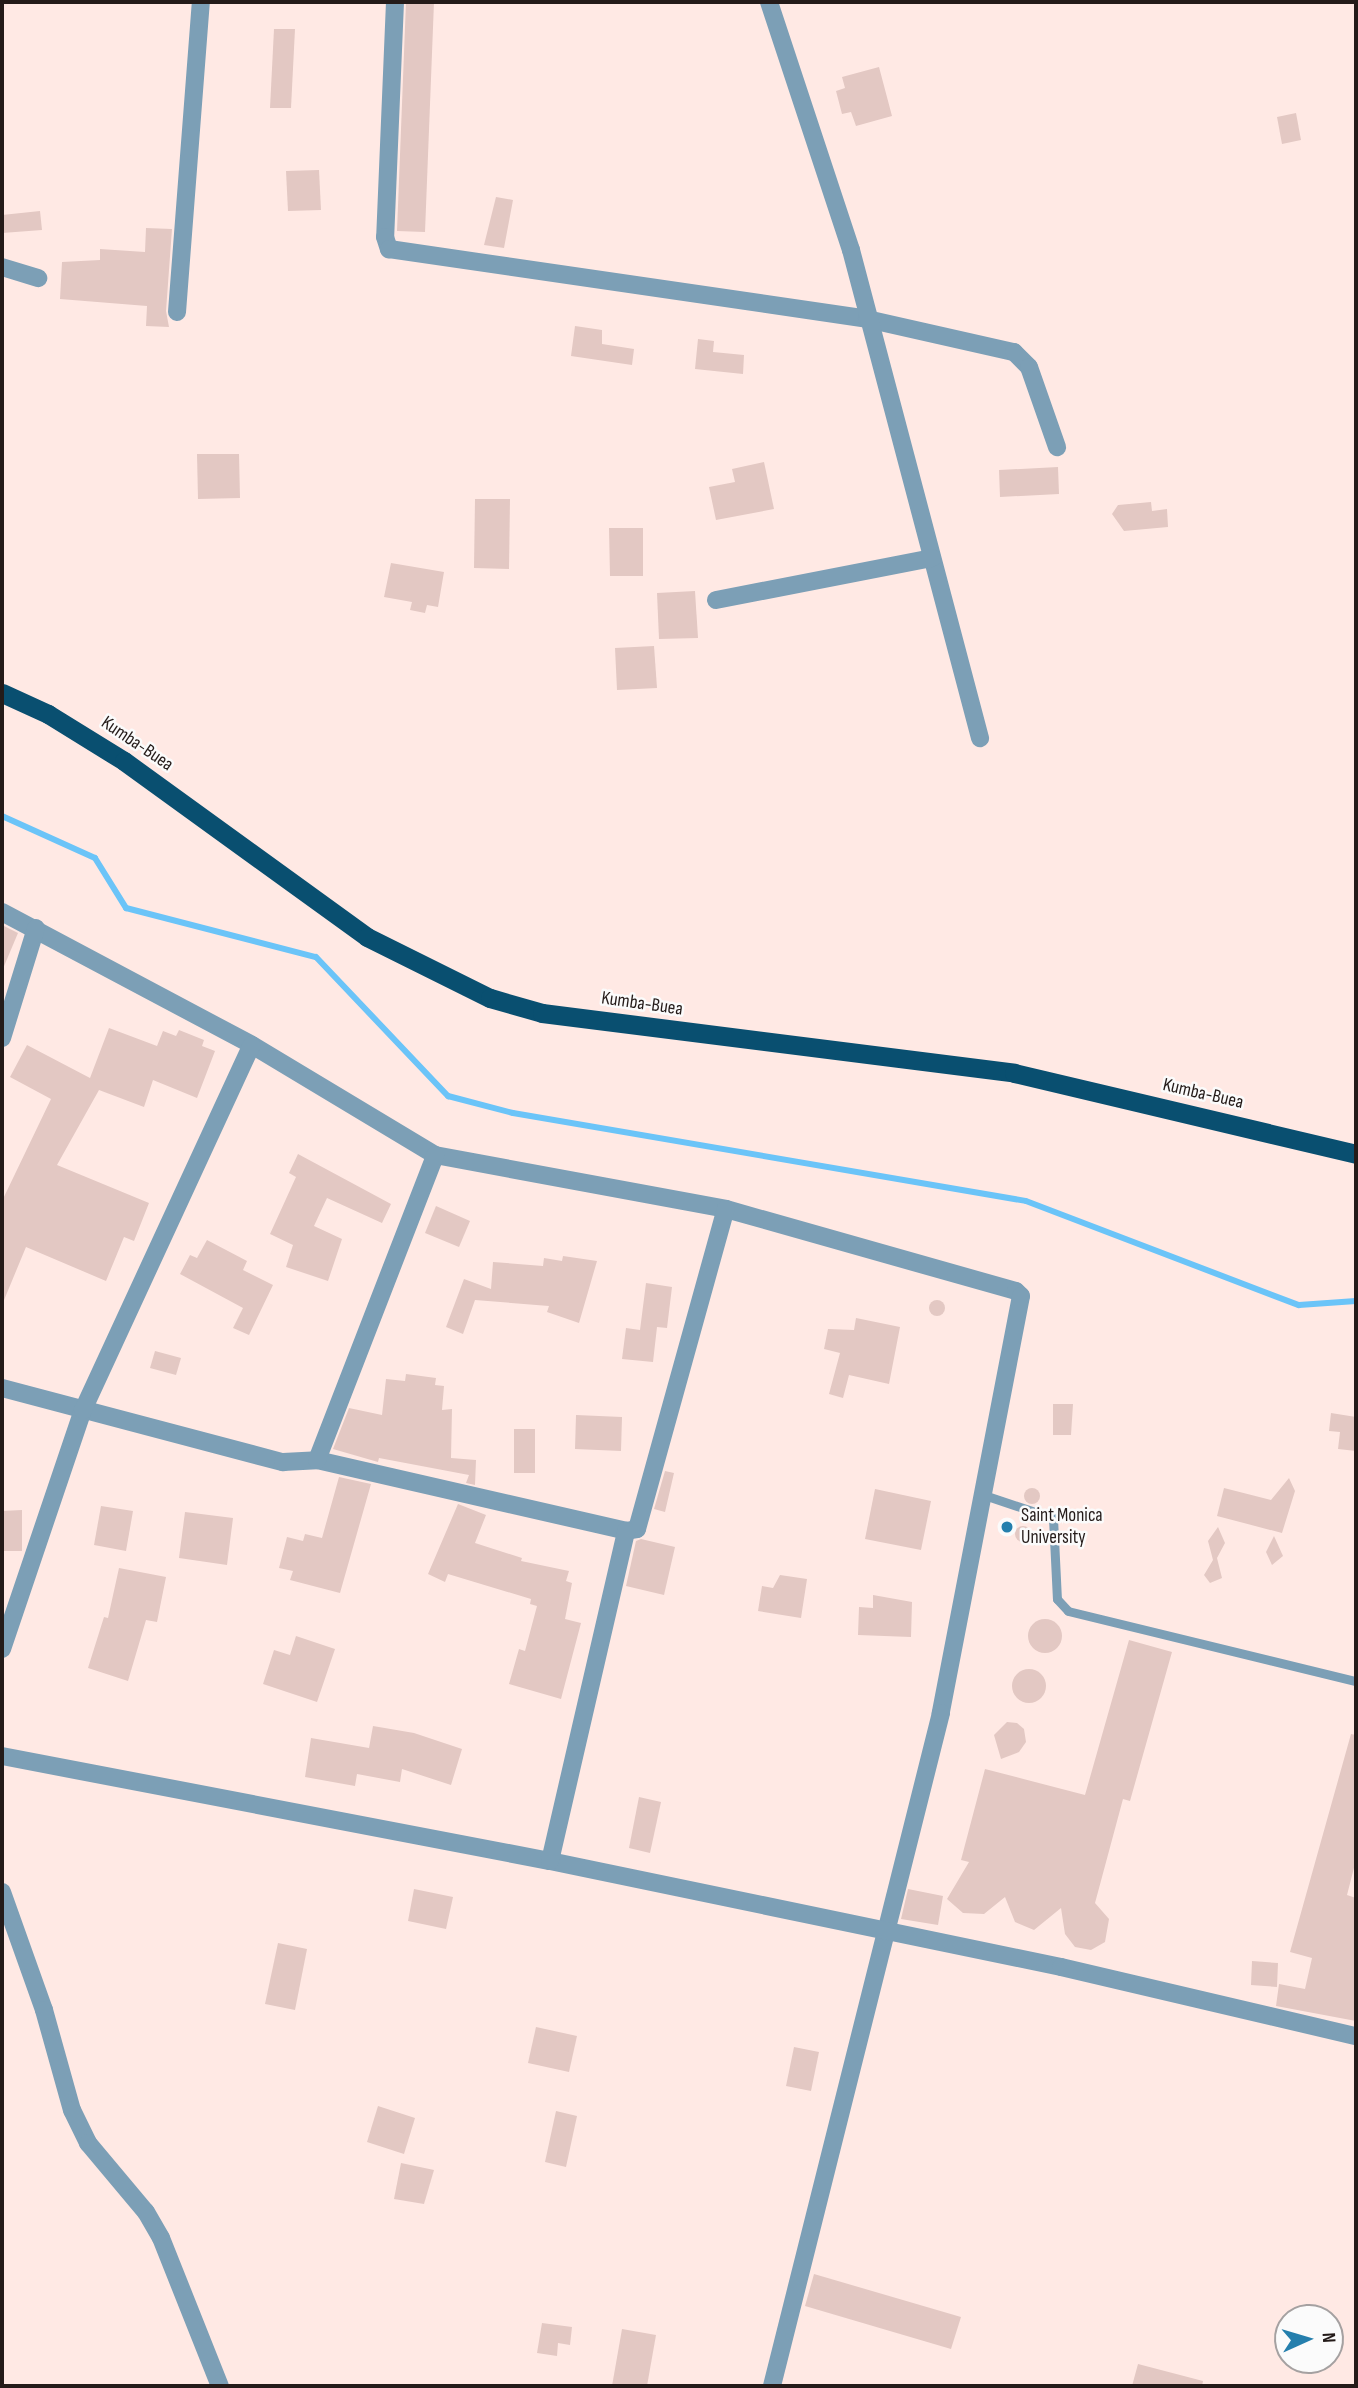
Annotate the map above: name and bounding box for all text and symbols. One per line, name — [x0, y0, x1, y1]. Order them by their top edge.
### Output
street label: Kumba-Buea — [97, 712, 177, 776]
street label: Kumba-Buea — [600, 987, 684, 1021]
street label: Kumba-Buea — [1160, 1074, 1246, 1114]
place label: Saint Monica University — [1021, 1505, 1103, 1549]
marker: Saint Monica University — [999, 1519, 1015, 1535]
north arrow — [1274, 2304, 1344, 2374]
text: N — [1317, 2332, 1340, 2344]

